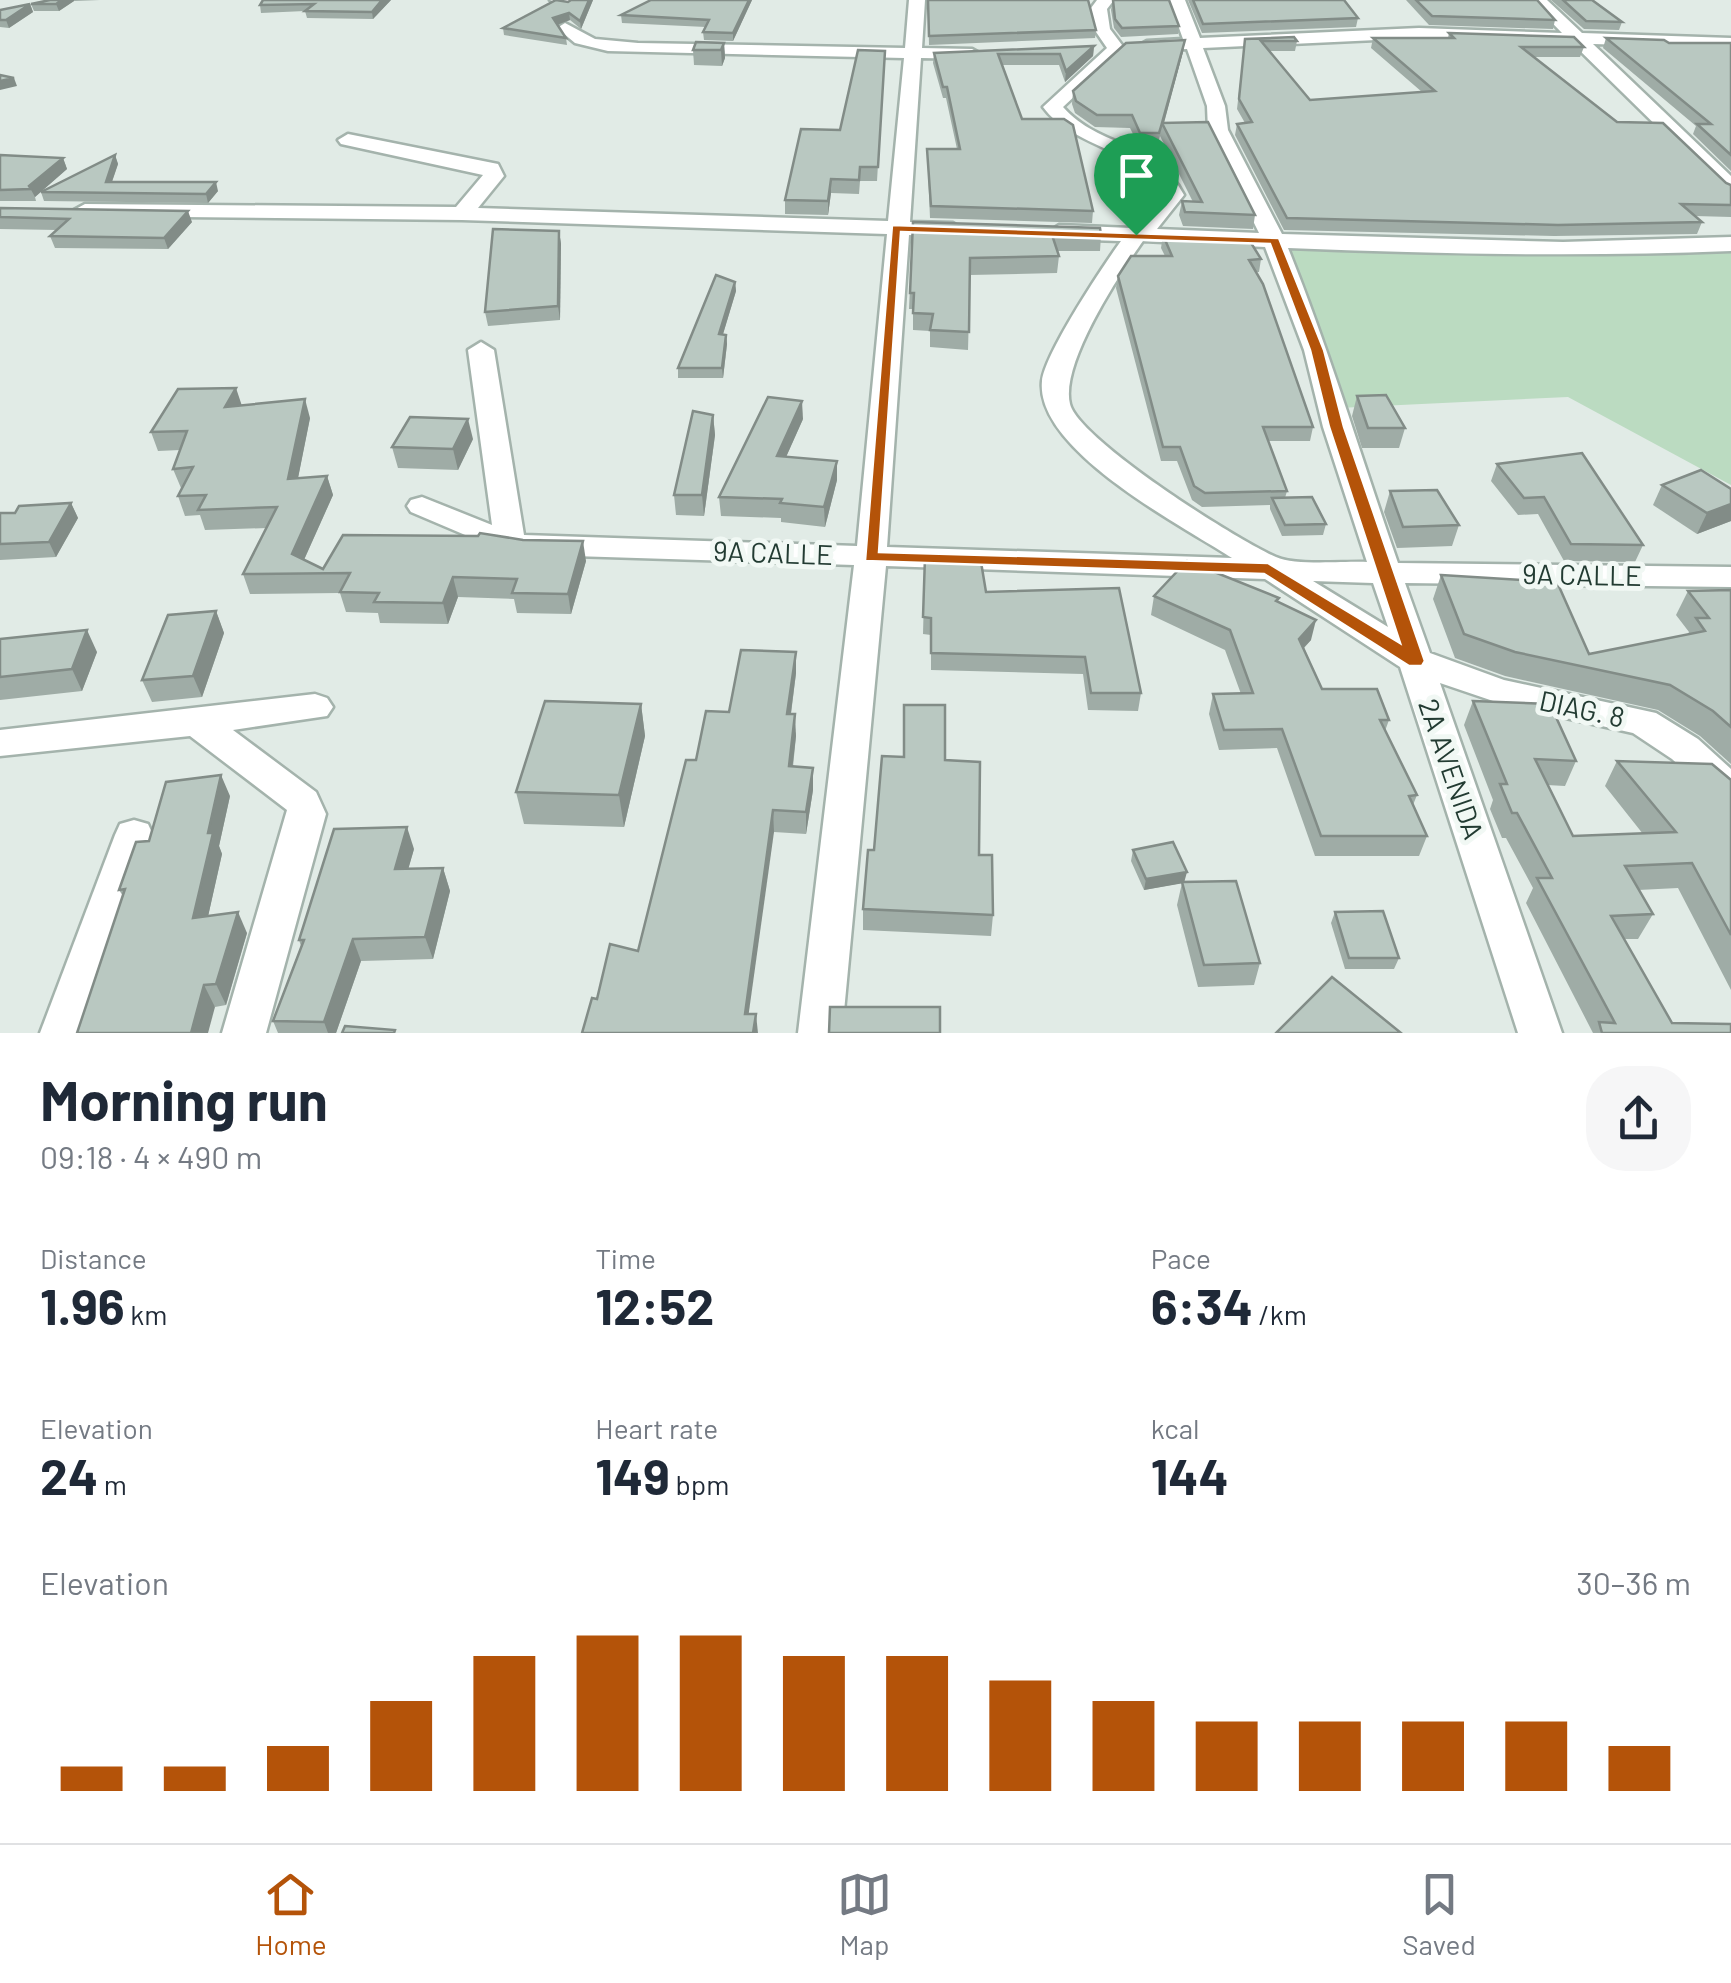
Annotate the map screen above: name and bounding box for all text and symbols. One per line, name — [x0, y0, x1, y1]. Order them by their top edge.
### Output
pin — [1094, 133, 1179, 236]
icon: arrive — [1109, 148, 1164, 203]
street label: 9A CALLE — [713, 533, 834, 571]
street label: 9A CALLE — [1522, 556, 1642, 592]
street label: DIAG. 8 — [1537, 682, 1628, 734]
street label: 2A AVENIDA — [1412, 694, 1492, 843]
text: Morning run — [40, 1066, 328, 1132]
button: share — [1586, 1066, 1691, 1171]
text: 09:18 · 4 × 490 m — [40, 1137, 262, 1175]
text: Distance — [40, 1241, 147, 1275]
text: Time — [595, 1241, 656, 1275]
text: Pace — [1151, 1241, 1211, 1275]
text: 1.96 — [40, 1275, 125, 1335]
text: 12:52 — [595, 1275, 714, 1335]
text: 6:34 — [1151, 1275, 1253, 1335]
text: km — [125, 1297, 167, 1331]
text: /km — [1253, 1297, 1307, 1331]
text: Elevation — [40, 1411, 153, 1445]
text: Heart rate — [595, 1411, 718, 1445]
text: kcal — [1151, 1411, 1199, 1445]
text: 24 — [40, 1445, 98, 1505]
text: 149 — [595, 1445, 670, 1505]
text: 144 — [1151, 1445, 1229, 1505]
text: m — [98, 1467, 127, 1501]
text: bpm — [670, 1467, 729, 1501]
text: Elevation — [40, 1563, 169, 1601]
text: 30–36 m — [1576, 1563, 1691, 1601]
tab: Home — [255, 1867, 327, 1961]
tab: Map — [837, 1867, 892, 1961]
tab: Saved — [1402, 1867, 1476, 1961]

